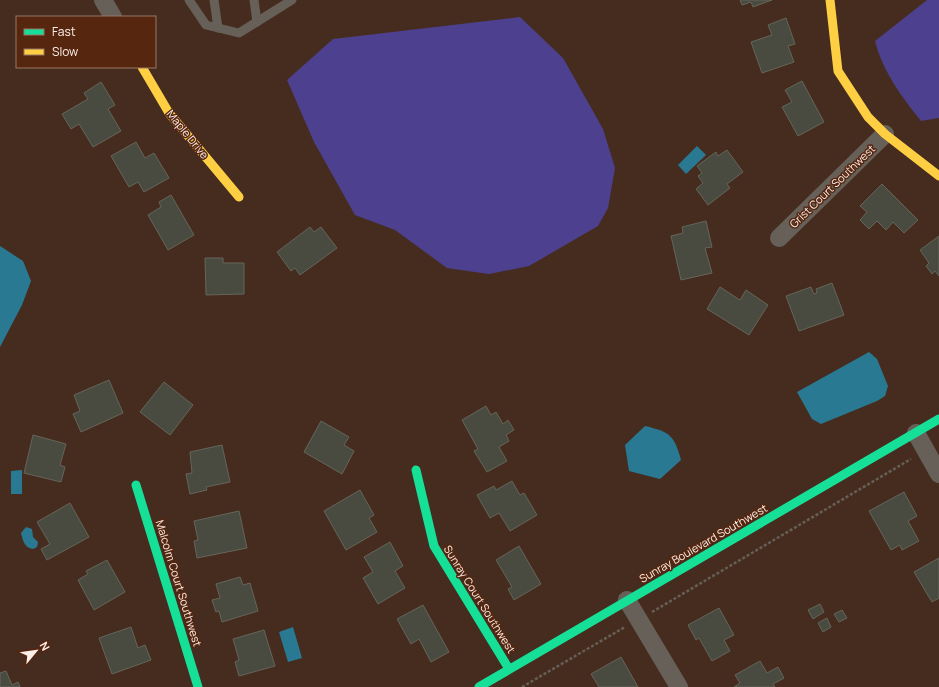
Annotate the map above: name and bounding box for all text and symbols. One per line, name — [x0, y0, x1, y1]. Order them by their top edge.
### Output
legend — [16, 16, 156, 68]
text: Fast — [52, 23, 76, 40]
text: Slow — [52, 43, 78, 60]
street label: Maple Drive — [164, 106, 213, 162]
street label: Grist Court Southwest — [786, 141, 878, 231]
street label: Sunray Boulevard Southwest — [636, 500, 770, 586]
street label: Malcolm Court Southwest — [153, 518, 205, 648]
street label: Sunray Court Southwest — [441, 542, 519, 656]
north arrow — [16, 631, 56, 671]
text: N — [37, 639, 54, 653]

